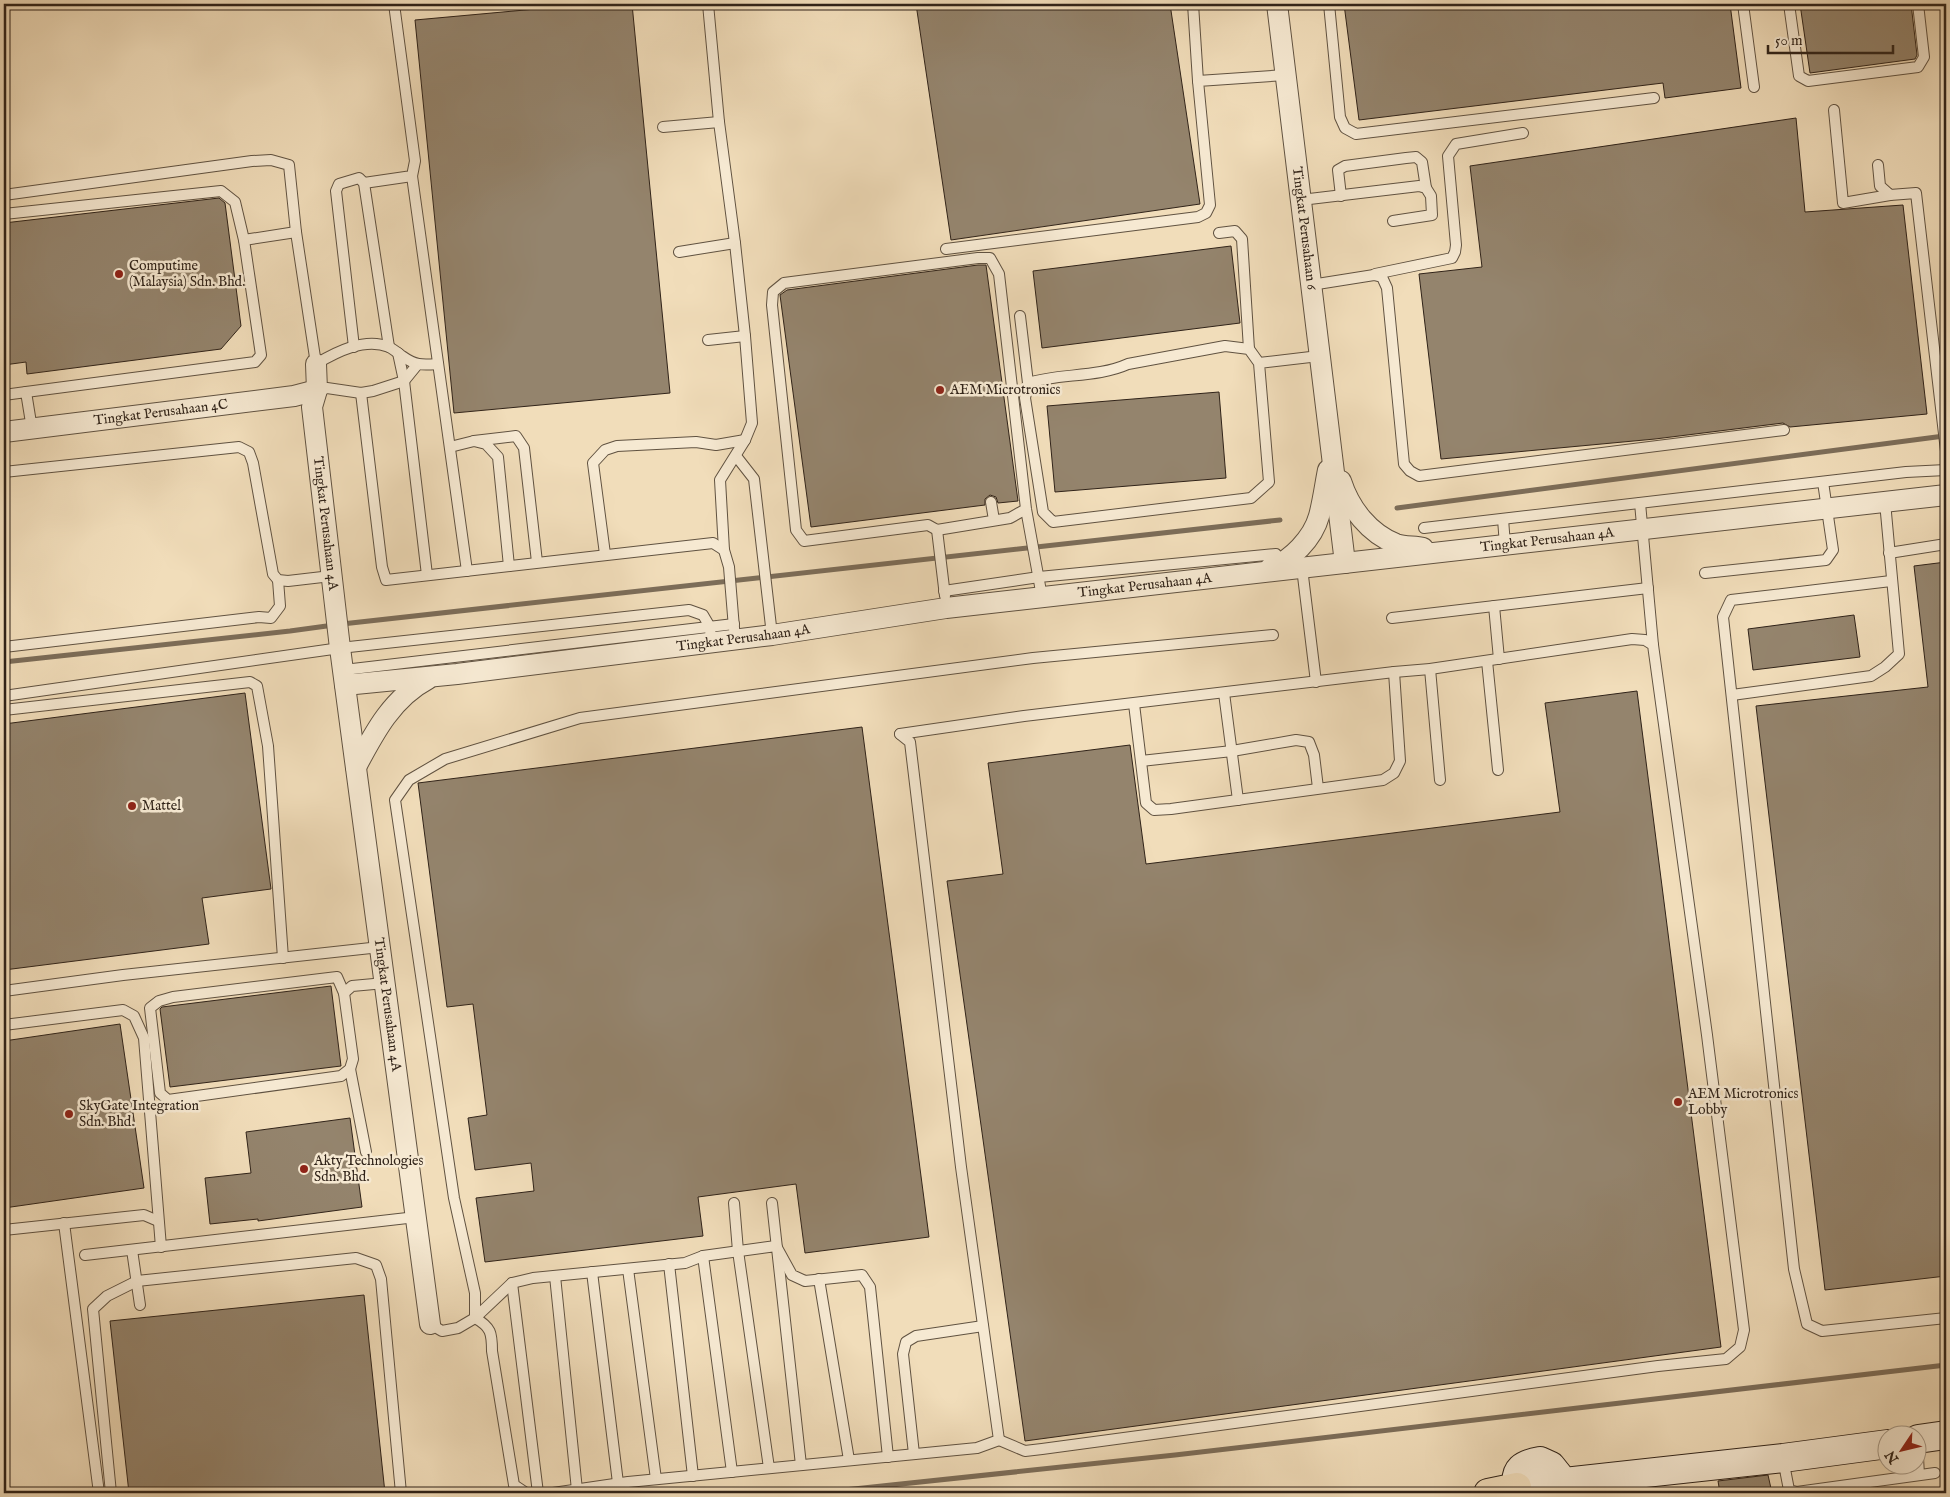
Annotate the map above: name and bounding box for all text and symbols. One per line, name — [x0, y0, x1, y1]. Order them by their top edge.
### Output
scale bar — [1768, 22, 1892, 54]
text: 50 m — [1775, 31, 1803, 50]
street label: Tingkat Perusahaan 6 — [1288, 166, 1321, 292]
place label: Computime (Malaysia) Sdn. Bhd. — [129, 257, 245, 291]
marker: Computime (Malaysia) Sdn. Bhd. — [113, 268, 125, 280]
place label: AEM Microtronics — [949, 381, 1061, 399]
marker: AEM Microtronics — [934, 384, 946, 396]
street label: Tingkat Perusahaan 4C — [93, 395, 229, 430]
street label: Tingkat Perusahaan 4A — [309, 456, 342, 592]
street label: Tingkat Perusahaan 4A — [1479, 524, 1616, 557]
street label: Tingkat Perusahaan 4A — [1077, 569, 1213, 602]
street label: Tingkat Perusahaan 4A — [675, 620, 812, 656]
place label: Mattel — [142, 797, 181, 815]
marker: Mattel — [126, 800, 138, 812]
street label: Tingkat Perusahaan 4A — [370, 937, 405, 1073]
place label: AEM Microtronics Lobby — [1687, 1085, 1799, 1119]
marker: AEM Microtronics Lobby — [1672, 1096, 1684, 1108]
place label: SkyGate Integration Sdn. Bhd. — [79, 1097, 199, 1131]
marker: SkyGate Integration Sdn. Bhd. — [63, 1108, 75, 1120]
place label: Akty Technologies Sdn. Bhd. — [313, 1152, 424, 1186]
marker: Akty Technologies Sdn. Bhd. — [298, 1163, 310, 1175]
north arrow — [1878, 1424, 1928, 1474]
text: N — [1881, 1447, 1904, 1468]

